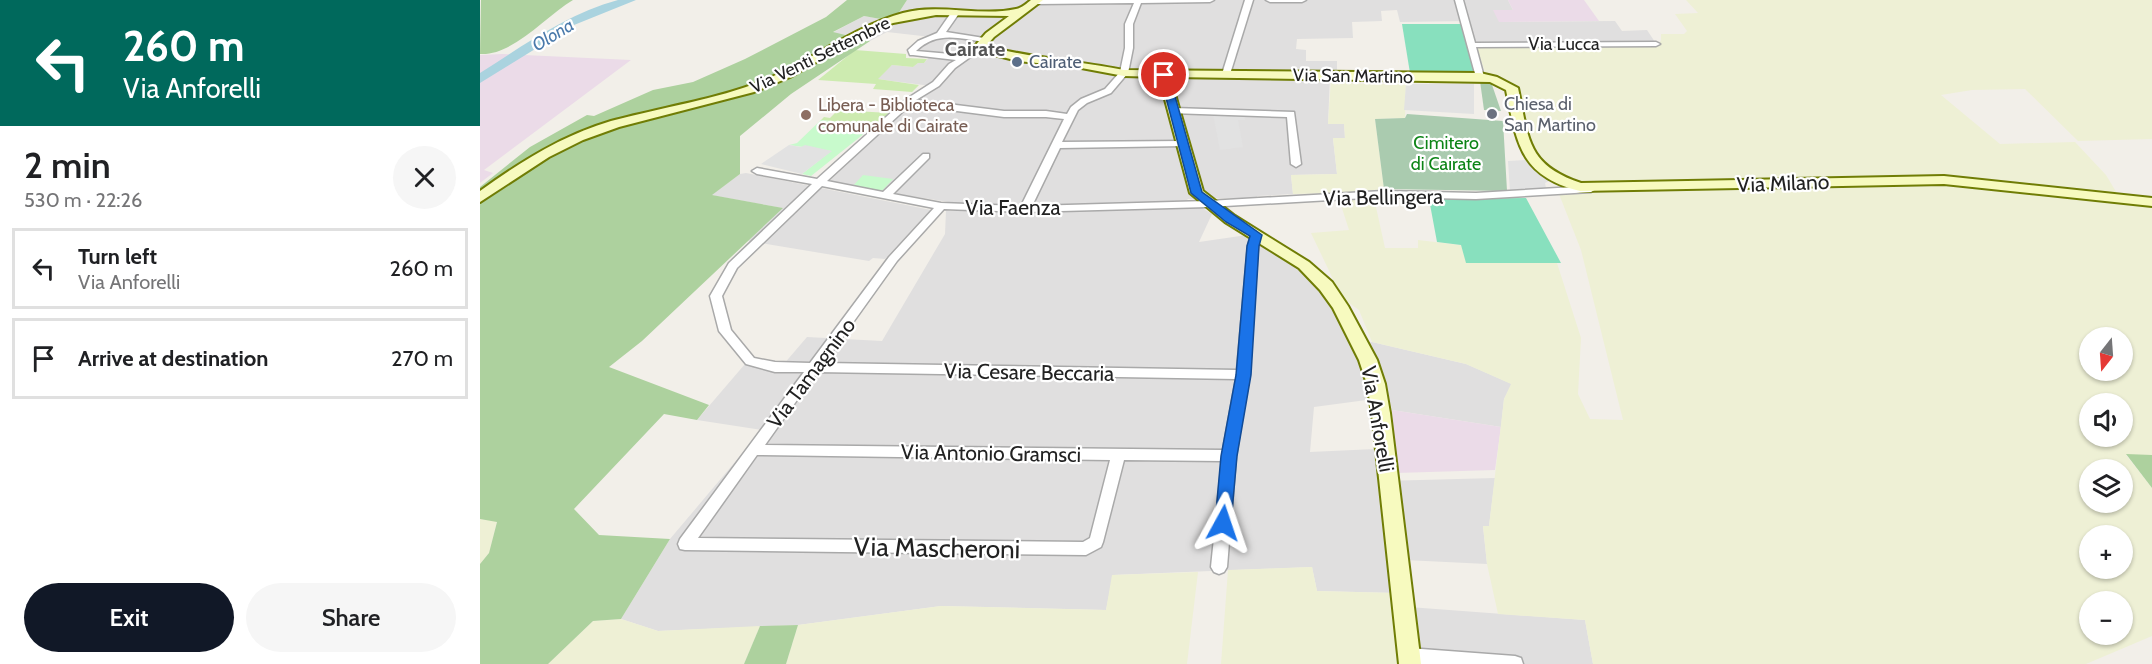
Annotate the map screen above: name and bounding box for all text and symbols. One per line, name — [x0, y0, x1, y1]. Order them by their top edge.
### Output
street label: Via Venti Settembre — [747, 12, 893, 98]
water label: Olona — [528, 14, 578, 56]
text: 260 m — [123, 20, 244, 72]
icon: left — [24, 24, 102, 102]
street label: Via Lucca — [1528, 33, 1600, 55]
district label: Cairate — [945, 37, 1005, 61]
pin — [1138, 49, 1189, 100]
place label: Cairate — [1029, 51, 1082, 73]
marker: Cairate — [1010, 55, 1024, 69]
icon: arrive — [1147, 58, 1180, 91]
street label: Via San Martino — [1293, 64, 1413, 88]
text: Via Anforelli — [123, 72, 261, 105]
place label: Chiesa di San Martino — [1504, 93, 1596, 136]
place label: Libera - Biblioteca comunale di Cairate — [818, 94, 968, 137]
marker: Chiesa di San Martino — [1485, 107, 1499, 121]
marker: Libera - Biblioteca comunale di Cairate — [799, 108, 813, 122]
park label: Cimitero di Cairate — [1411, 132, 1481, 175]
text: 2 min — [24, 143, 111, 187]
button: close — [393, 146, 456, 209]
street label: Via Milano — [1736, 169, 1830, 197]
street label: Via Bellingera — [1323, 183, 1443, 211]
text: 530 m · 22:26 — [24, 188, 142, 212]
street label: Via Faenza — [965, 195, 1061, 220]
text: Turn left — [78, 243, 157, 270]
icon: left — [27, 252, 60, 285]
text: 260 m — [389, 255, 453, 282]
text: Via Anforelli — [78, 270, 180, 294]
street label: Via Tamagnino — [761, 313, 861, 433]
north arrow — [2079, 327, 2133, 381]
map controls — [2079, 327, 2133, 645]
icon: arrive — [27, 342, 60, 375]
text: Arrive at destination — [78, 345, 268, 372]
text: 270 m — [391, 345, 453, 372]
street label: Via Cesare Beccaria — [944, 358, 1114, 386]
street label: Via Anforelli — [1356, 364, 1400, 474]
button: sound — [2079, 393, 2133, 447]
street label: Via Antonio Gramsci — [901, 439, 1081, 467]
button: layers — [2079, 459, 2133, 513]
position arrow — [1191, 491, 1255, 555]
button: + — [2079, 525, 2133, 579]
street label: Via Mascheroni — [853, 531, 1021, 565]
button: Exit — [24, 583, 234, 652]
button: Share — [246, 583, 456, 652]
button: − — [2079, 591, 2133, 645]

